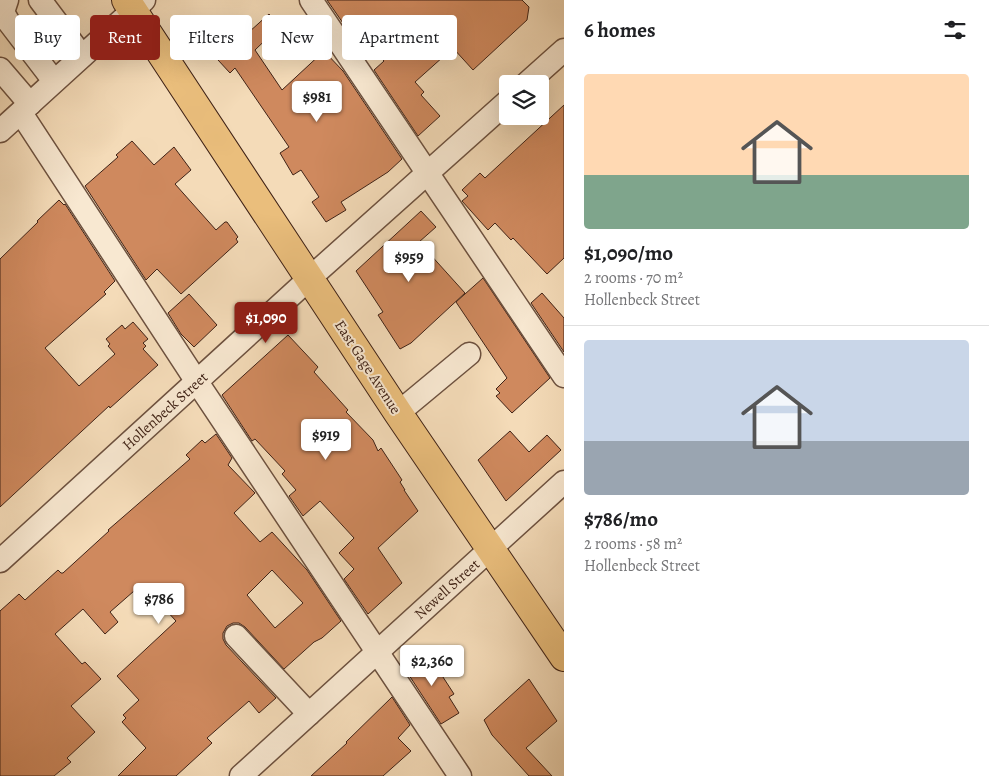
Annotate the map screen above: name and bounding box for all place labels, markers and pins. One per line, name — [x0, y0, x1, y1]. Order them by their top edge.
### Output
pin: $981 — [287, 80, 347, 123]
pin: $959 — [379, 240, 439, 283]
pin: $1,090 — [225, 302, 307, 344]
pin: $919 — [296, 418, 356, 461]
pin: $786 — [129, 582, 189, 625]
pin: $2,360 — [391, 644, 473, 687]

